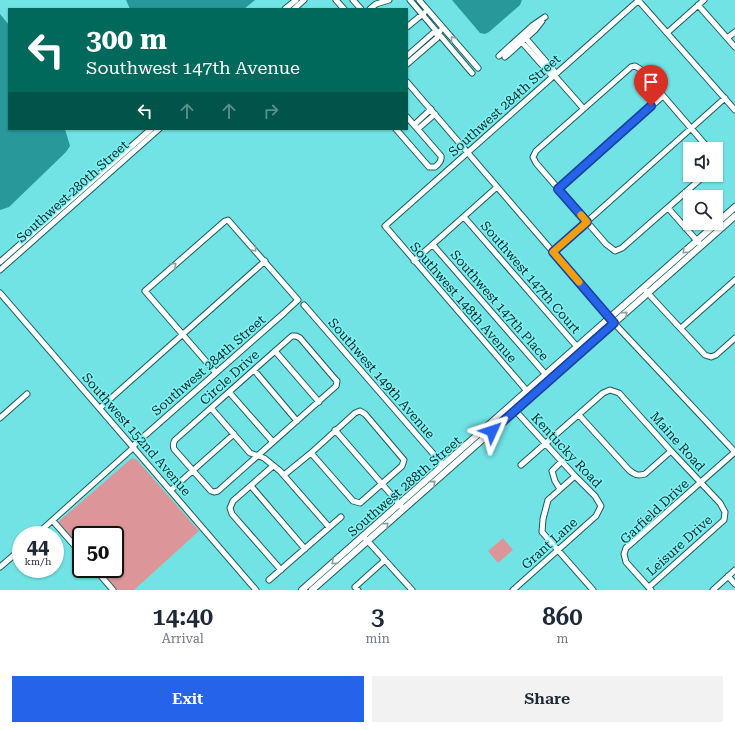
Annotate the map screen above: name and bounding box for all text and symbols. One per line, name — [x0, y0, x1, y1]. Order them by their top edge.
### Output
text: 300 m — [86, 23, 167, 56]
icon: left — [20, 24, 72, 76]
one-way arrow — [450, 36, 457, 43]
street label: Southwest 284th Street — [445, 51, 563, 159]
text: Southwest 147th Avenue — [86, 57, 300, 78]
pin — [634, 65, 668, 106]
icon: arrive — [640, 71, 662, 93]
icon: left — [134, 100, 156, 122]
icon: ahead — [176, 100, 198, 122]
icon: ahead — [218, 100, 240, 122]
icon: right — [260, 100, 282, 122]
street label: Southwest 280th Street — [13, 137, 131, 245]
map controls — [683, 142, 723, 230]
button: sound — [683, 142, 723, 182]
button: search — [683, 190, 723, 230]
street label: Southwest 147th Court — [478, 218, 584, 337]
street label: Southwest 148th Avenue — [407, 239, 520, 366]
one-way arrow — [250, 244, 257, 251]
one-way arrow — [682, 246, 690, 254]
street label: Southwest 147th Place — [448, 247, 552, 364]
one-way arrow — [169, 262, 177, 269]
one-way arrow — [620, 311, 628, 318]
street label: Southwest 284th Street — [149, 312, 268, 419]
street label: Southwest 149th Avenue — [325, 315, 438, 442]
street label: Circle Drive — [197, 347, 262, 408]
street label: Southwest 152nd Avenue — [79, 370, 194, 499]
street label: Maine Road — [647, 409, 708, 474]
position arrow — [471, 410, 513, 452]
street label: Kentucky Road — [528, 410, 605, 491]
street label: Southwest 288th Street — [345, 433, 464, 540]
street label: Garfield Drive — [617, 476, 692, 547]
one-way arrow — [428, 481, 436, 488]
street label: Leisure Drive — [643, 512, 715, 579]
street label: Grant Lane — [518, 514, 580, 572]
one-way arrow — [381, 522, 389, 530]
speed limit sign: 50 — [72, 526, 124, 578]
text: 44 — [27, 535, 49, 559]
text: km/h — [25, 556, 51, 567]
one-way arrow — [331, 557, 339, 564]
text: 14:40 — [152, 603, 213, 631]
text: 3 — [371, 603, 384, 631]
text: 860 — [542, 603, 583, 631]
text: Arrival — [162, 631, 204, 646]
text: min — [366, 631, 390, 646]
text: m — [557, 631, 568, 646]
button: Exit — [12, 676, 364, 722]
button: Share — [372, 676, 723, 722]

